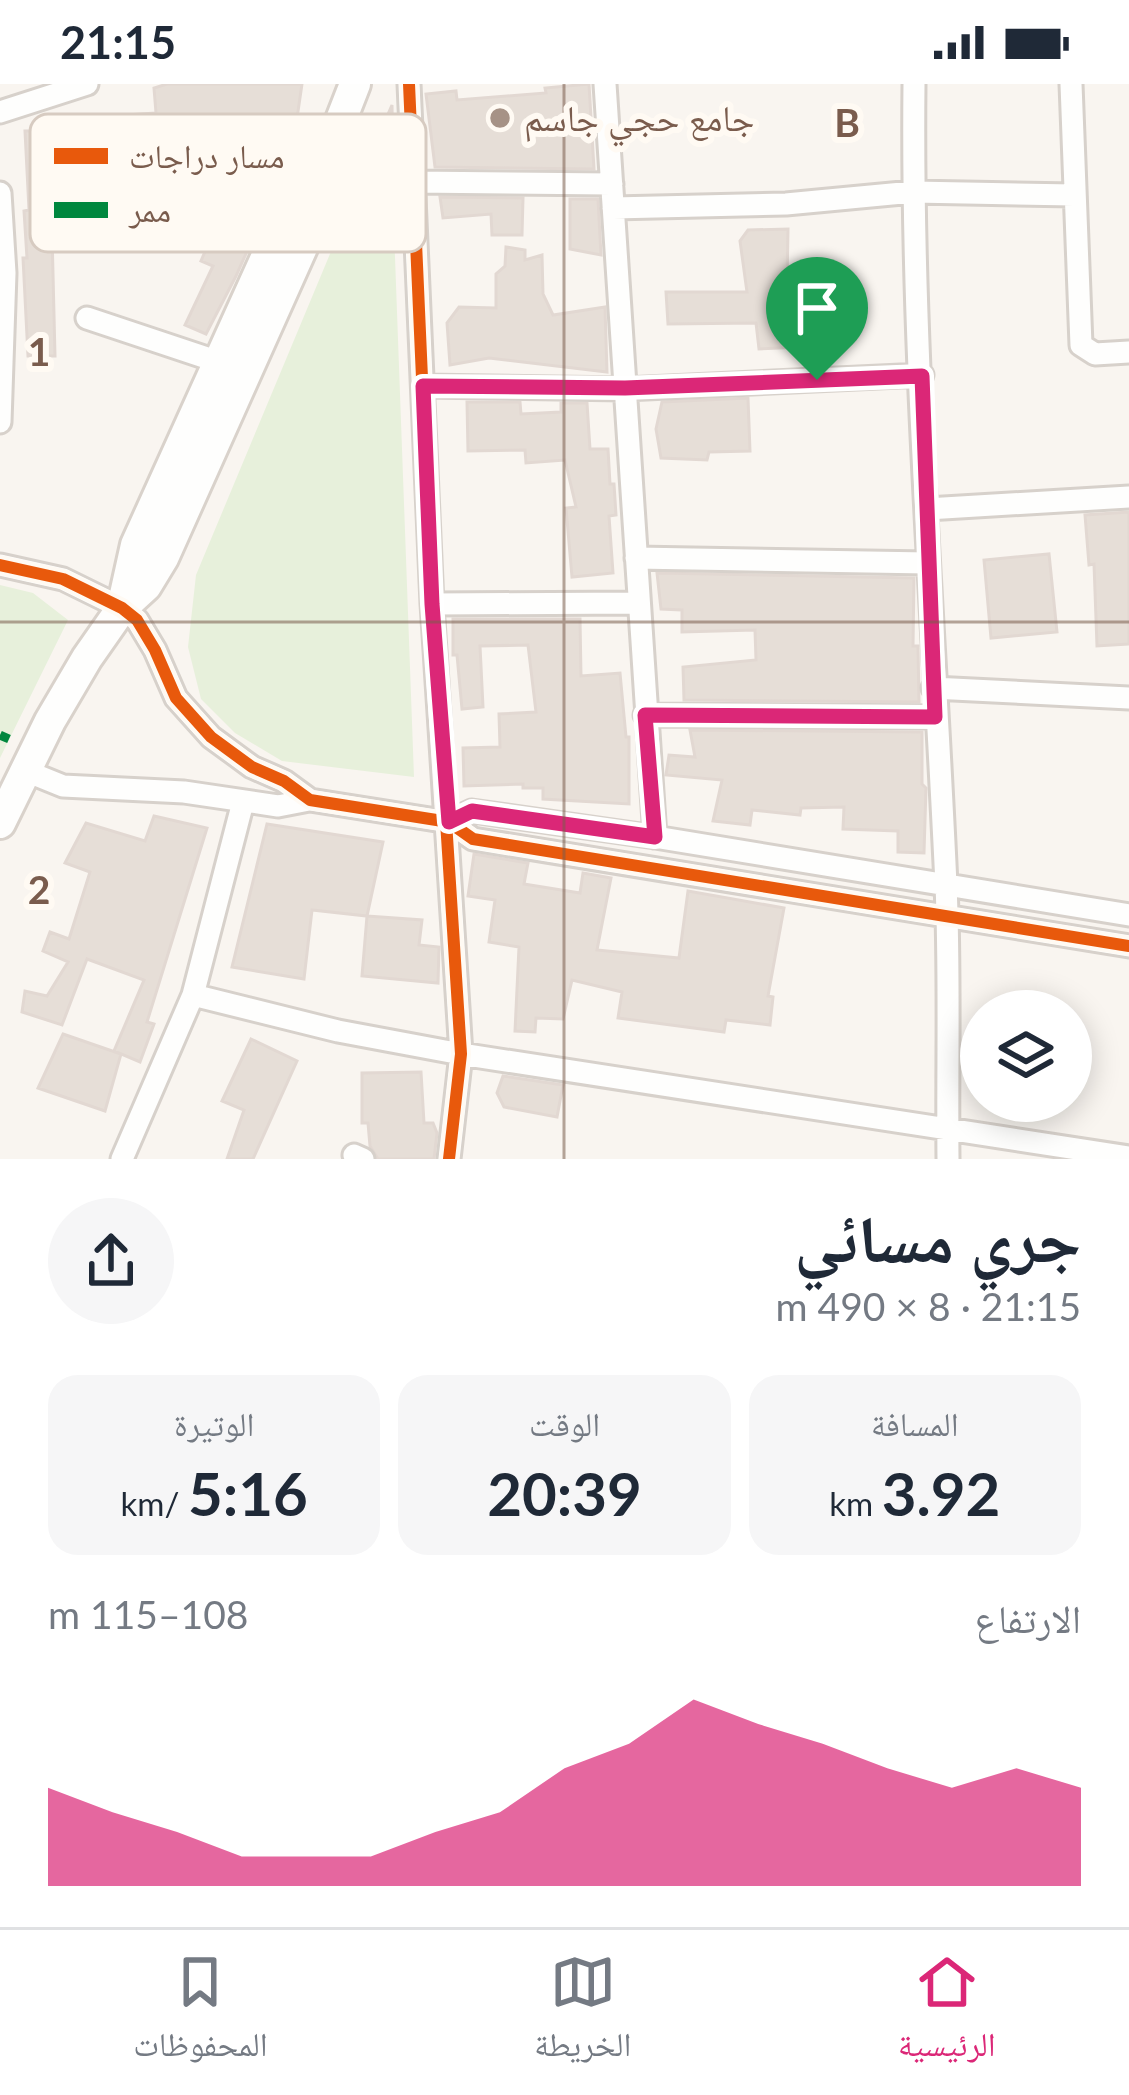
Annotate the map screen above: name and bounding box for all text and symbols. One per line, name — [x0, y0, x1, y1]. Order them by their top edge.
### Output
text: 21:15 — [60, 15, 176, 69]
place label: جامع حجي جاسم — [524, 95, 754, 147]
text: B — [834, 99, 860, 145]
marker: جامع حجي جاسم — [487, 105, 513, 131]
legend — [30, 114, 426, 252]
text: مسار دراجات — [129, 135, 285, 175]
text: ممر — [128, 189, 171, 229]
pin — [766, 257, 868, 380]
icon: arrive — [784, 275, 850, 341]
text: 1 — [28, 328, 50, 374]
text: 2 — [28, 866, 50, 912]
map controls — [960, 990, 1092, 1122]
button: layers — [960, 990, 1092, 1122]
button: share — [48, 1198, 174, 1324]
text: جري مسائي — [794, 1198, 1081, 1277]
text: 21:15 · 8 × 490 m — [776, 1283, 1081, 1329]
text: الوتيرة — [174, 1403, 254, 1443]
text: الوقت — [529, 1403, 600, 1443]
text: المسافة — [871, 1403, 959, 1443]
text: 5:16 — [188, 1457, 308, 1529]
text: 20:39 — [487, 1457, 642, 1529]
text: 3.92 — [882, 1457, 1000, 1529]
text: /km — [121, 1483, 188, 1523]
text: km — [829, 1483, 882, 1523]
text: 108–115 m — [48, 1591, 248, 1637]
text: الارتفاع — [975, 1595, 1081, 1641]
tab: المحفوظات — [133, 1949, 268, 2077]
tab: الخريطة — [534, 1949, 631, 2077]
tab: الرئيسية — [898, 1949, 996, 2077]

